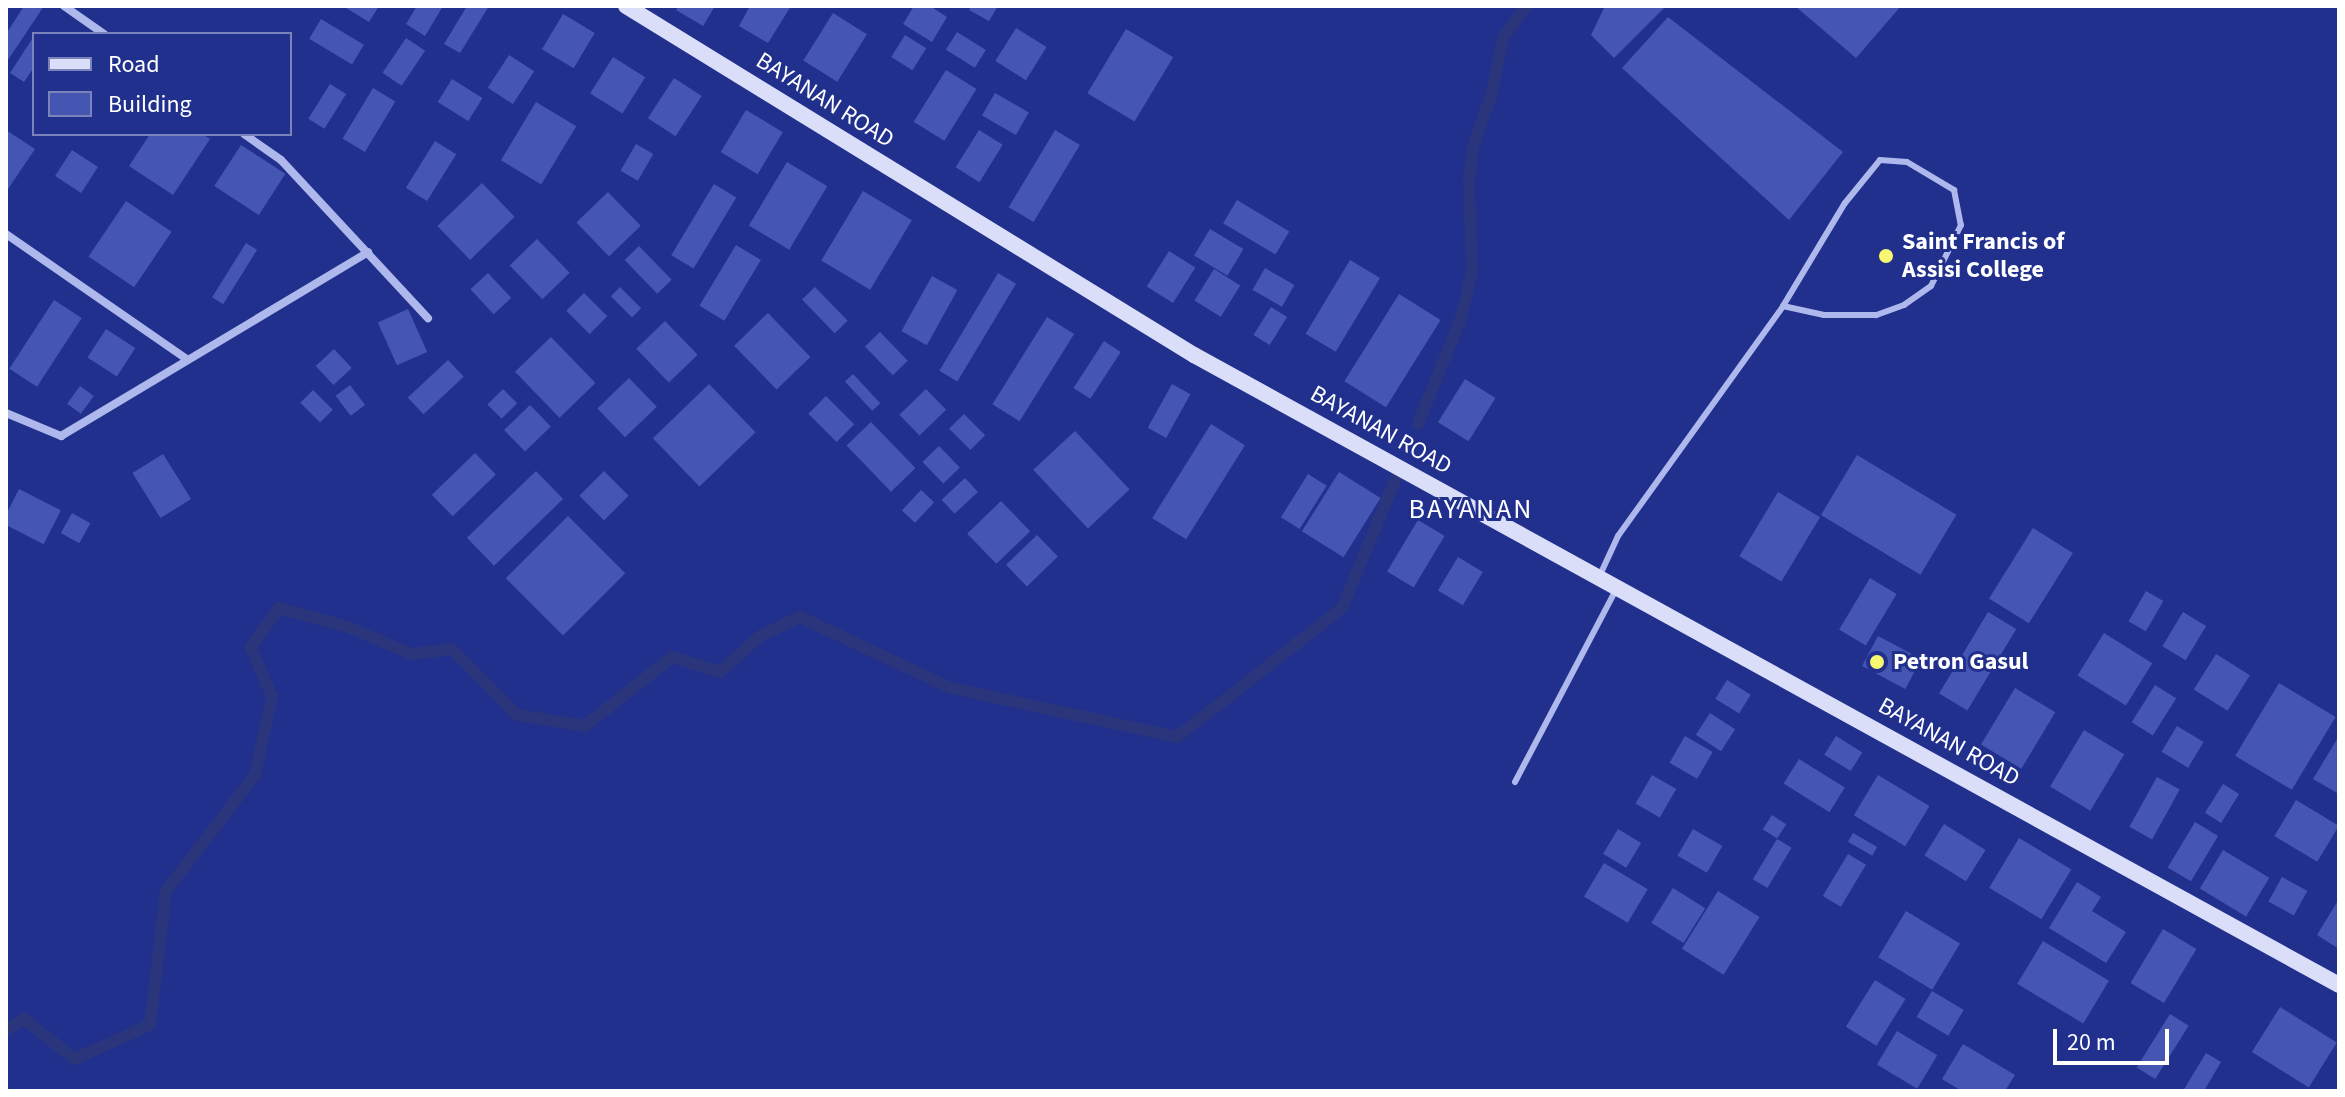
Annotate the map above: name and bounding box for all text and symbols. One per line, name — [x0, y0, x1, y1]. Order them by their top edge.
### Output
legend — [32, 32, 292, 136]
street label: BAYANAN ROAD — [751, 46, 899, 154]
text: Road — [108, 47, 160, 82]
text: Building — [108, 87, 192, 122]
place label: Saint Francis of Assisi College — [1902, 228, 2064, 284]
marker: Saint Francis of Assisi College — [1877, 247, 1895, 265]
street label: BAYANAN ROAD — [1305, 379, 1457, 481]
district label: BAYANAN — [1409, 492, 1533, 526]
place label: Petron Gasul — [1893, 648, 2028, 676]
marker: Petron Gasul — [1868, 653, 1886, 671]
street label: BAYANAN ROAD — [1873, 691, 2025, 793]
scale bar — [2057, 1013, 2173, 1063]
text: 20 m — [2067, 1025, 2116, 1060]

